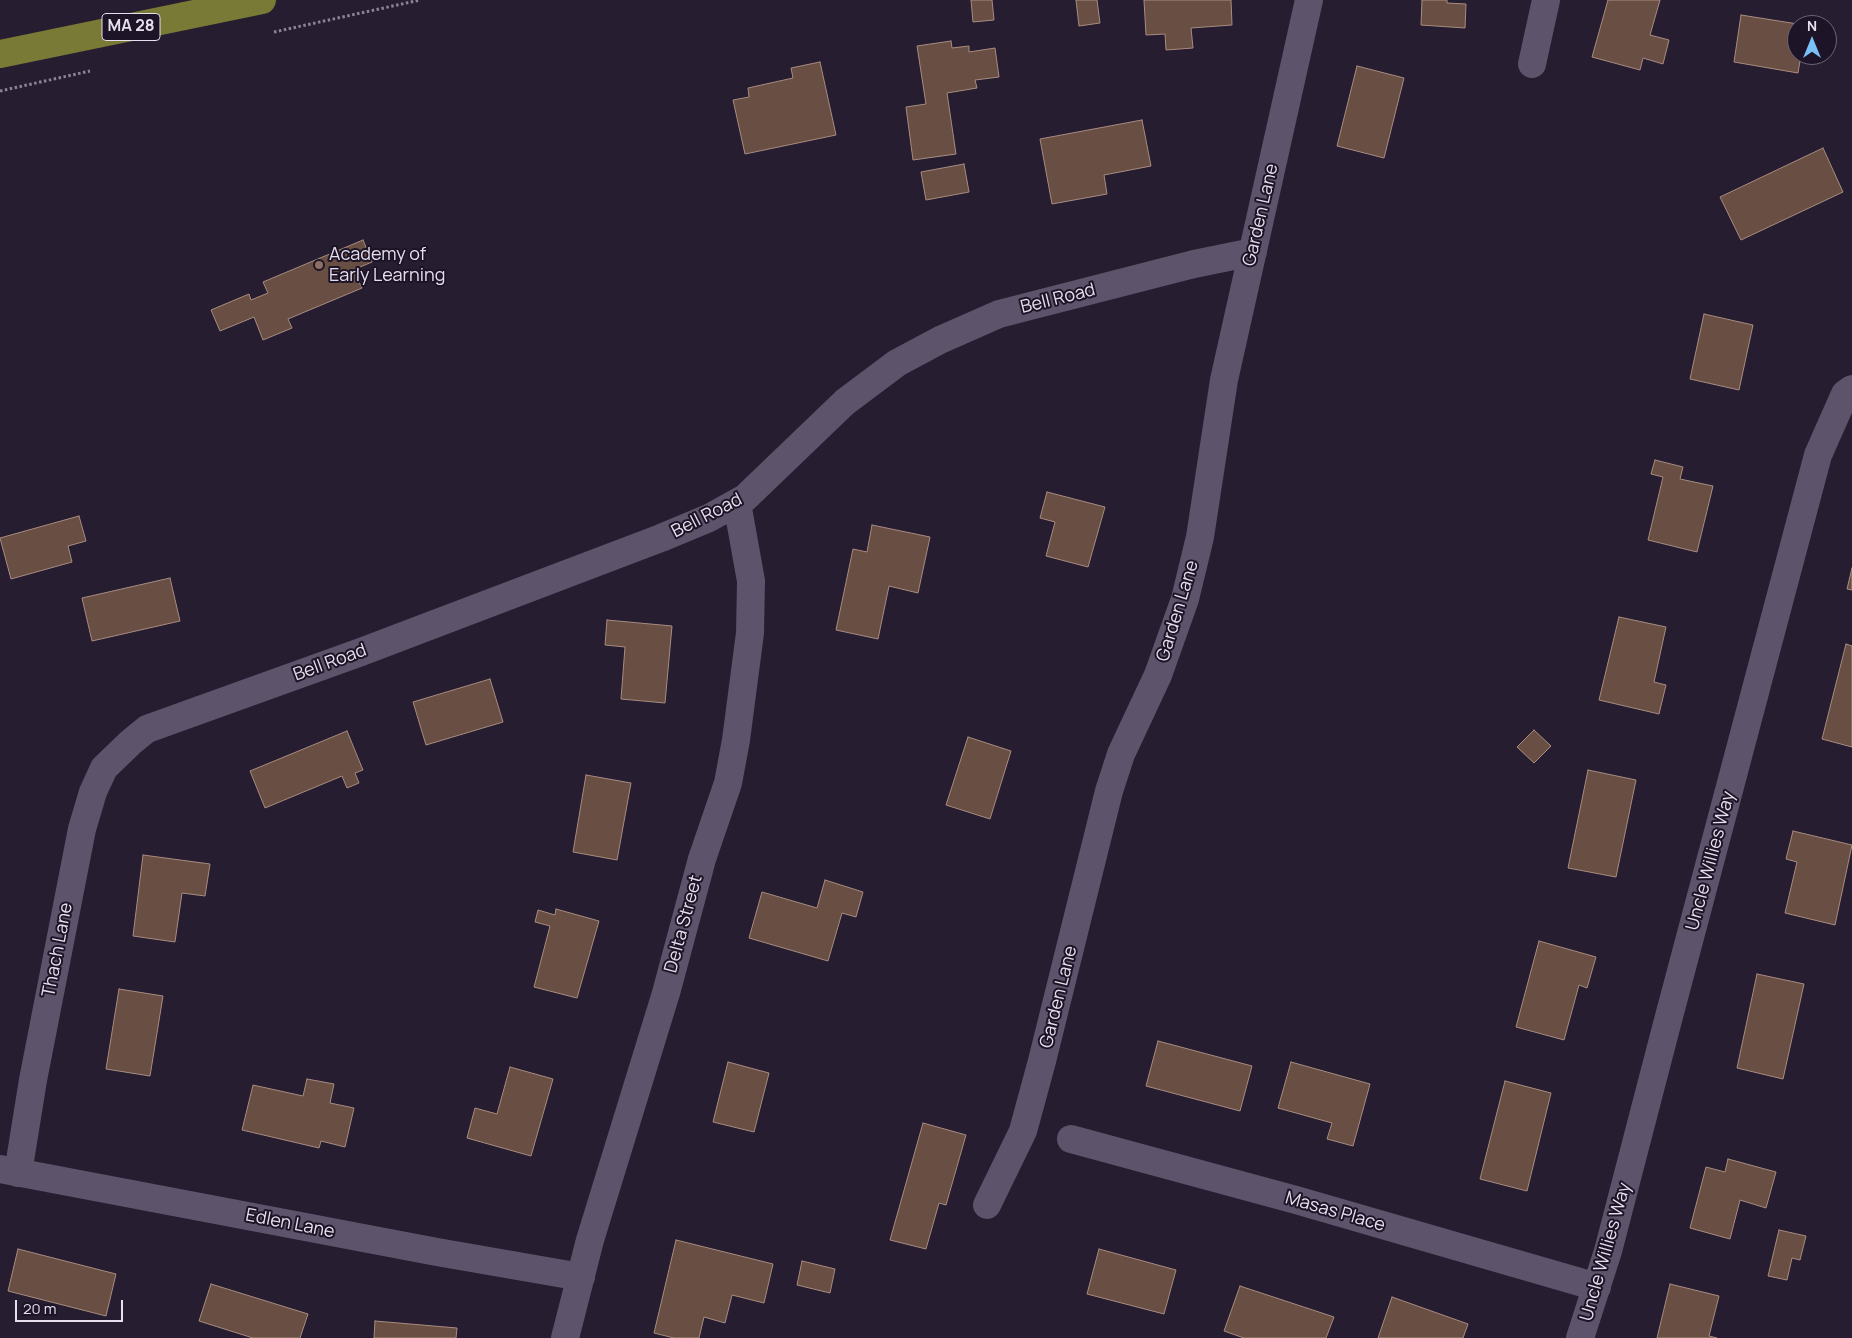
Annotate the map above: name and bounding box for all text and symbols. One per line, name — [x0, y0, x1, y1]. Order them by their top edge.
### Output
road number: MA 28 — [102, 14, 160, 41]
north arrow — [1787, 15, 1837, 65]
text: N — [1807, 16, 1817, 35]
street label: Garden Lane — [1239, 162, 1283, 268]
place label: Academy of Early Learning — [329, 244, 445, 286]
marker: Academy of Early Learning — [313, 259, 325, 271]
street label: Bell Road — [1018, 279, 1098, 319]
street label: Bell Road — [668, 489, 746, 543]
street label: Garden Lane — [1152, 558, 1204, 664]
street label: Bell Road — [290, 640, 370, 686]
street label: Uncle Willies Way — [1682, 789, 1740, 933]
street label: Delta Street — [661, 873, 707, 975]
street label: Thach Lane — [38, 901, 78, 999]
street label: Garden Lane — [1036, 944, 1082, 1050]
street label: Uncle Willies Way — [1576, 1180, 1636, 1324]
street label: Masas Place — [1283, 1187, 1387, 1237]
street label: Edlen Lane — [244, 1205, 336, 1243]
scale bar — [18, 1290, 125, 1322]
text: 20 m — [23, 1298, 56, 1319]

